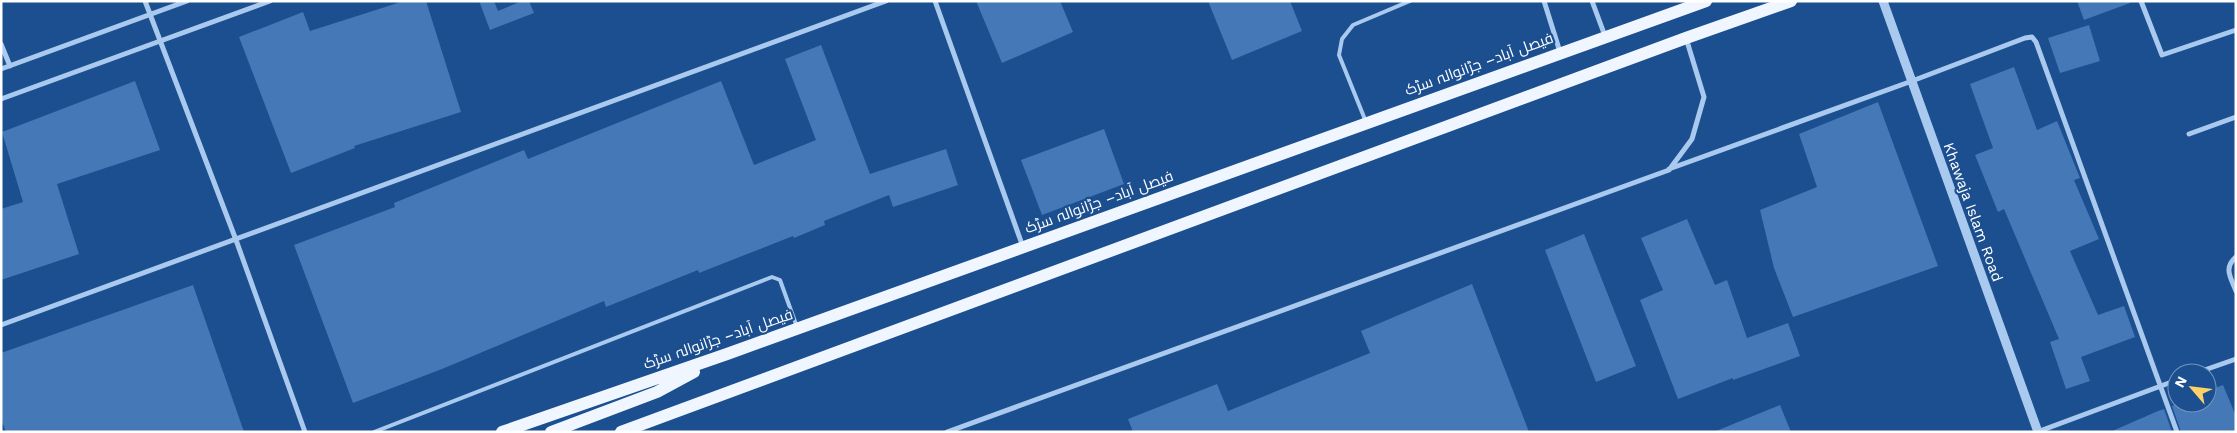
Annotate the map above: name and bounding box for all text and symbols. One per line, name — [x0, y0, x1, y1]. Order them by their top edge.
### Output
street label: فیصل آباد– جڑانوالہ سڑک — [1402, 29, 1556, 100]
street label: Khawaja Islam Road — [1939, 140, 2007, 284]
street label: فیصل آباد– جڑانوالہ سڑک — [1022, 167, 1176, 238]
street label: فیصل آباد– جڑانوالہ سڑک — [641, 305, 795, 374]
north arrow — [2167, 363, 2217, 413]
text: N — [2171, 374, 2190, 390]

